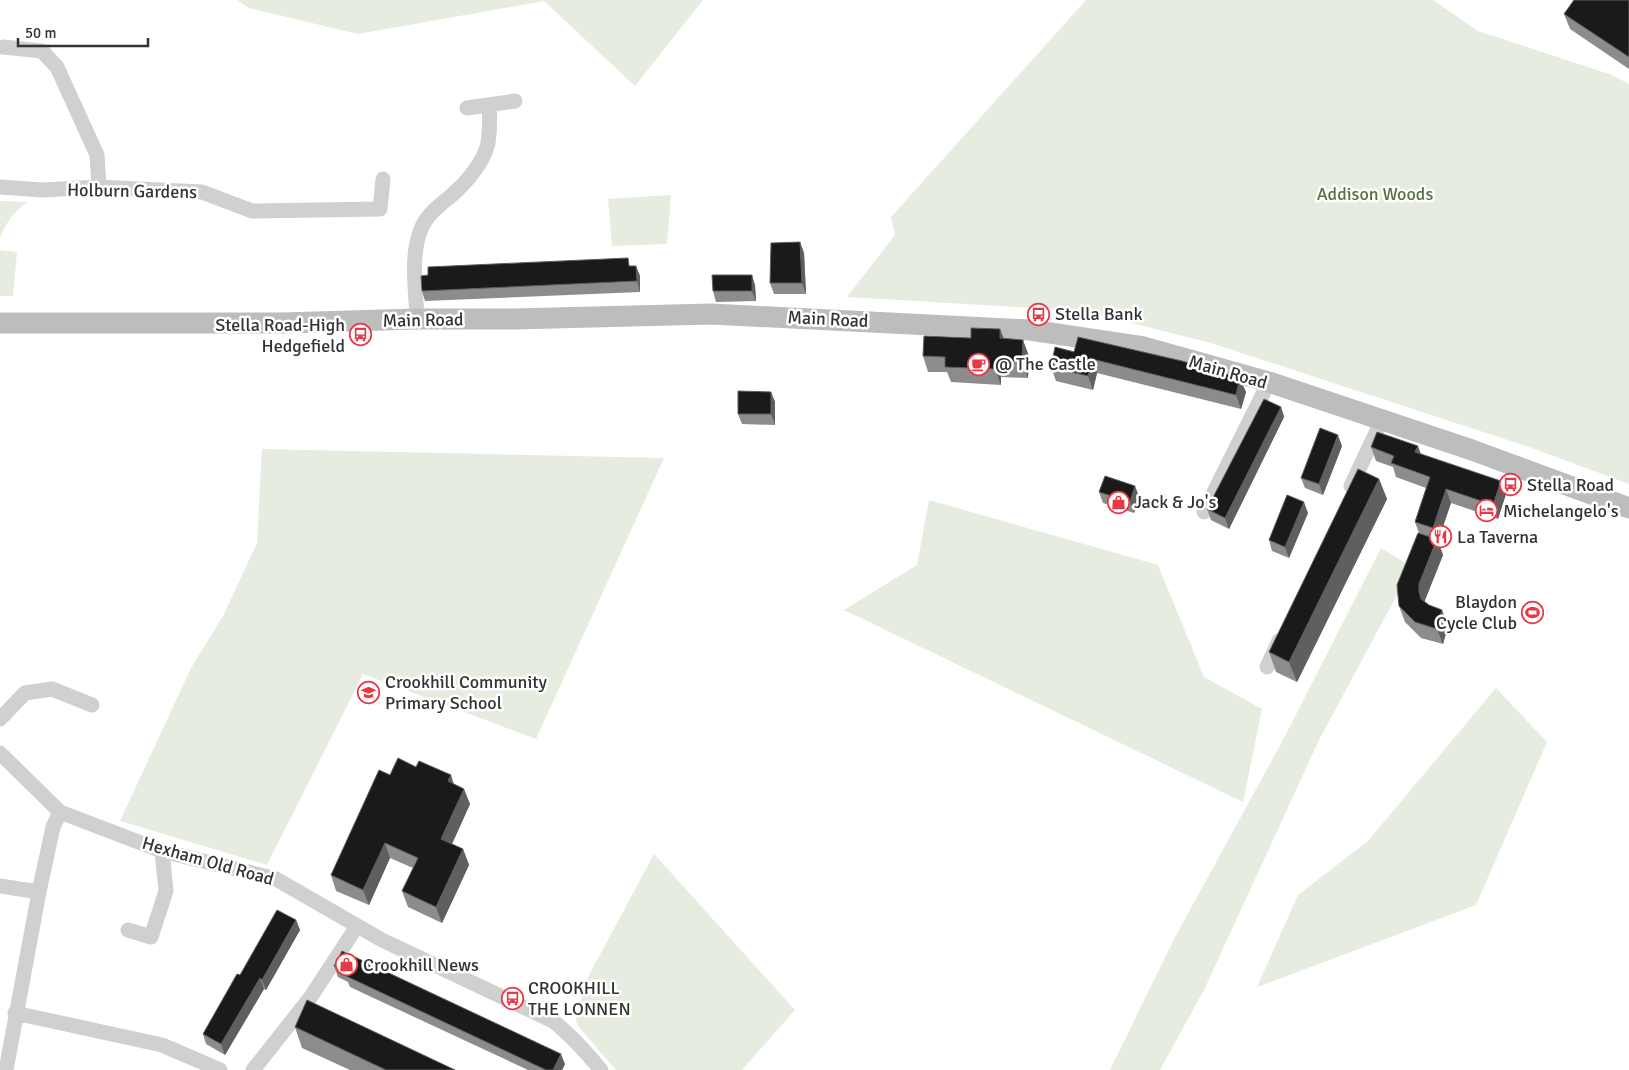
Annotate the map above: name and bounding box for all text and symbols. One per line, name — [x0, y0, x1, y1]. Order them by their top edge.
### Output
scale bar — [18, 15, 148, 47]
text: 50 m — [25, 24, 56, 42]
street label: Holburn Gardens — [67, 179, 197, 203]
park label: Addison Woods — [1317, 183, 1433, 205]
bus stop icon: Stella Bank — [1027, 302, 1051, 326]
place label: Stella Bank — [1055, 303, 1143, 325]
street label: Main Road — [787, 306, 869, 332]
street label: Main Road — [382, 308, 464, 332]
place label: Stella Road-High Hedgefield — [215, 314, 345, 357]
bus stop icon: Stella Road-High Hedgefield — [349, 323, 373, 347]
street label: Main Road — [1186, 350, 1270, 394]
cafe icon: @ The Castle — [967, 352, 991, 376]
place label: @ The Castle — [995, 353, 1096, 375]
bus stop icon: Stella Road — [1499, 473, 1523, 497]
place label: Stella Road — [1527, 474, 1614, 496]
shop icon: Jack & Jo's — [1106, 490, 1130, 514]
place label: Jack & Jo's — [1134, 491, 1216, 513]
hotel icon: Michelangelo's — [1475, 499, 1499, 523]
place label: Michelangelo's — [1503, 500, 1619, 522]
restaurant icon: La Taverna — [1429, 525, 1453, 549]
place label: La Taverna — [1457, 526, 1538, 548]
place label: Blaydon Cycle Club — [1436, 591, 1517, 634]
sports icon: Blaydon Cycle Club — [1521, 600, 1545, 624]
place label: Crookhill Community Primary School — [385, 671, 548, 714]
school or university icon: Crookhill Community Primary School — [357, 680, 381, 704]
street label: Hexham Old Road — [140, 832, 276, 890]
shop icon: Crookhill News — [335, 953, 359, 977]
place label: Crookhill News — [363, 954, 479, 976]
place label: CROOKHILL THE LONNEN — [528, 977, 631, 1020]
bus stop icon: CROOKHILL THE LONNEN — [500, 986, 524, 1010]

